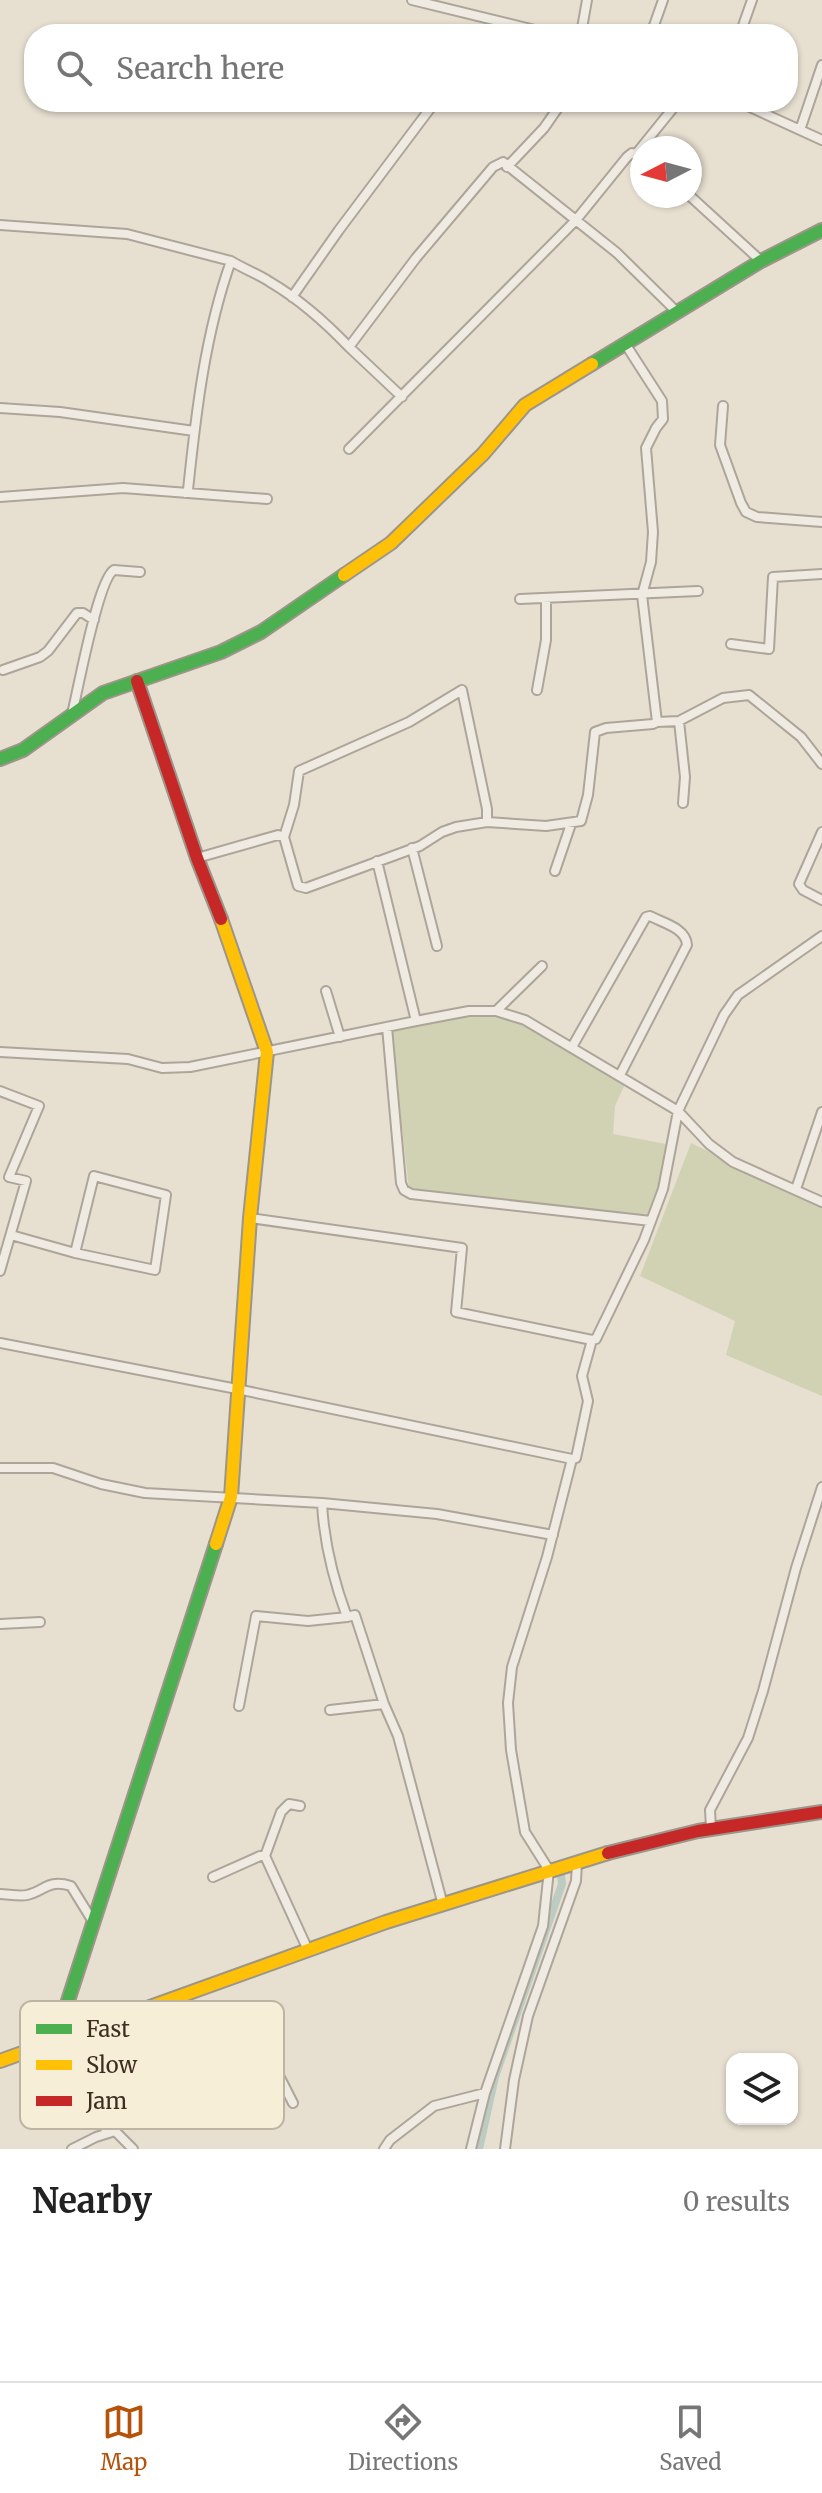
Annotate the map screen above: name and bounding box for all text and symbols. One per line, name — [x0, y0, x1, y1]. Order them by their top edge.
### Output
search box — [24, 24, 798, 112]
icon: search — [52, 46, 96, 90]
text: Search here — [116, 49, 284, 87]
north arrow — [630, 136, 702, 208]
legend — [20, 2001, 284, 2129]
text: Fast — [86, 2015, 130, 2043]
text: Slow — [86, 2051, 137, 2079]
map controls — [726, 2053, 798, 2125]
button: layers — [726, 2053, 798, 2125]
text: Jam — [85, 2087, 127, 2115]
text: Nearby — [32, 2180, 152, 2222]
text: 0 results — [683, 2185, 790, 2218]
tab: Map — [100, 2400, 147, 2476]
tab: Directions — [348, 2400, 458, 2476]
tab: Saved — [659, 2400, 722, 2476]

